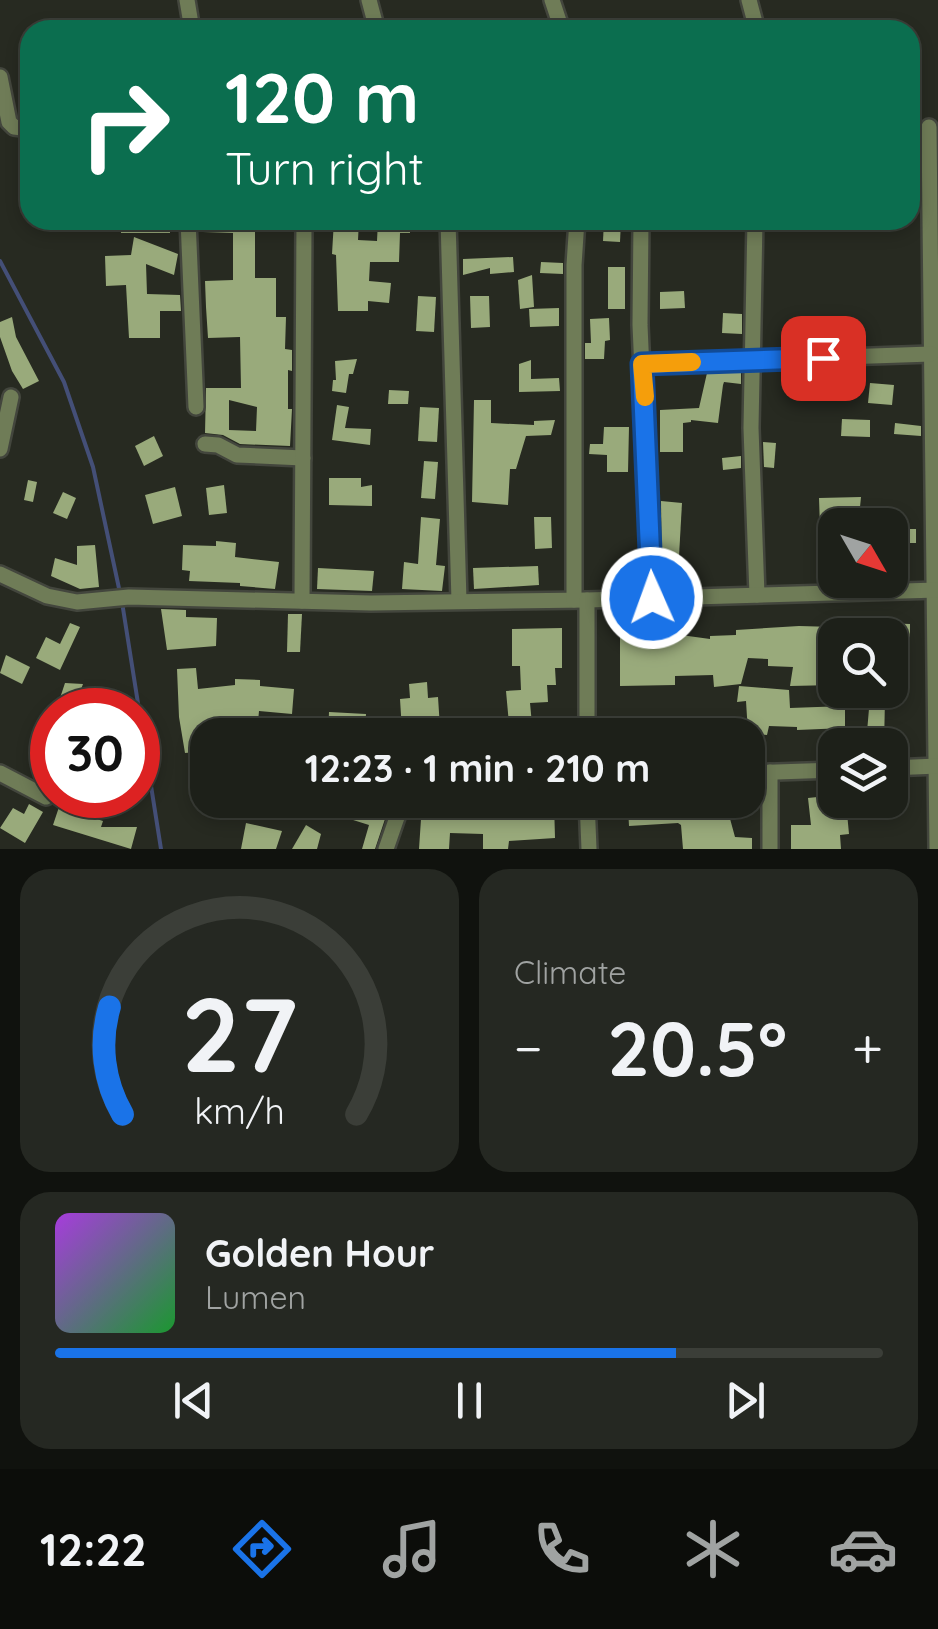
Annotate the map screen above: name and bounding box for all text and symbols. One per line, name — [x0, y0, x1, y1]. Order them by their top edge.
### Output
text: 120 m — [225, 53, 419, 141]
icon: right — [60, 60, 190, 190]
text: Turn right — [225, 140, 424, 196]
pin — [781, 316, 866, 401]
icon: arrive — [796, 331, 851, 386]
north arrow — [818, 508, 908, 598]
map controls — [818, 508, 908, 818]
position arrow — [600, 546, 704, 650]
button: search — [818, 618, 908, 708]
speed limit sign: 30 — [30, 688, 160, 818]
button: layers — [818, 728, 908, 818]
text: 12:23 · 1 min · 210 m — [305, 744, 650, 792]
text: Climate — [514, 952, 626, 992]
text: 27 — [181, 968, 298, 1098]
text: 20.5° — [607, 1001, 787, 1095]
text: − — [514, 1013, 543, 1082]
text: + — [852, 1013, 883, 1082]
text: km/h — [194, 1088, 285, 1133]
text: Golden Hour — [205, 1229, 434, 1277]
text: Lumen — [205, 1277, 306, 1317]
icon: previous — [166, 1373, 221, 1428]
icon: pause — [442, 1373, 497, 1428]
icon: next — [718, 1373, 773, 1428]
icon: directions — [227, 1514, 297, 1584]
icon: music — [377, 1514, 447, 1584]
icon: phone — [527, 1514, 597, 1584]
icon: climate — [678, 1514, 748, 1584]
icon: car — [828, 1514, 898, 1584]
text: 12:22 — [40, 1521, 147, 1577]

